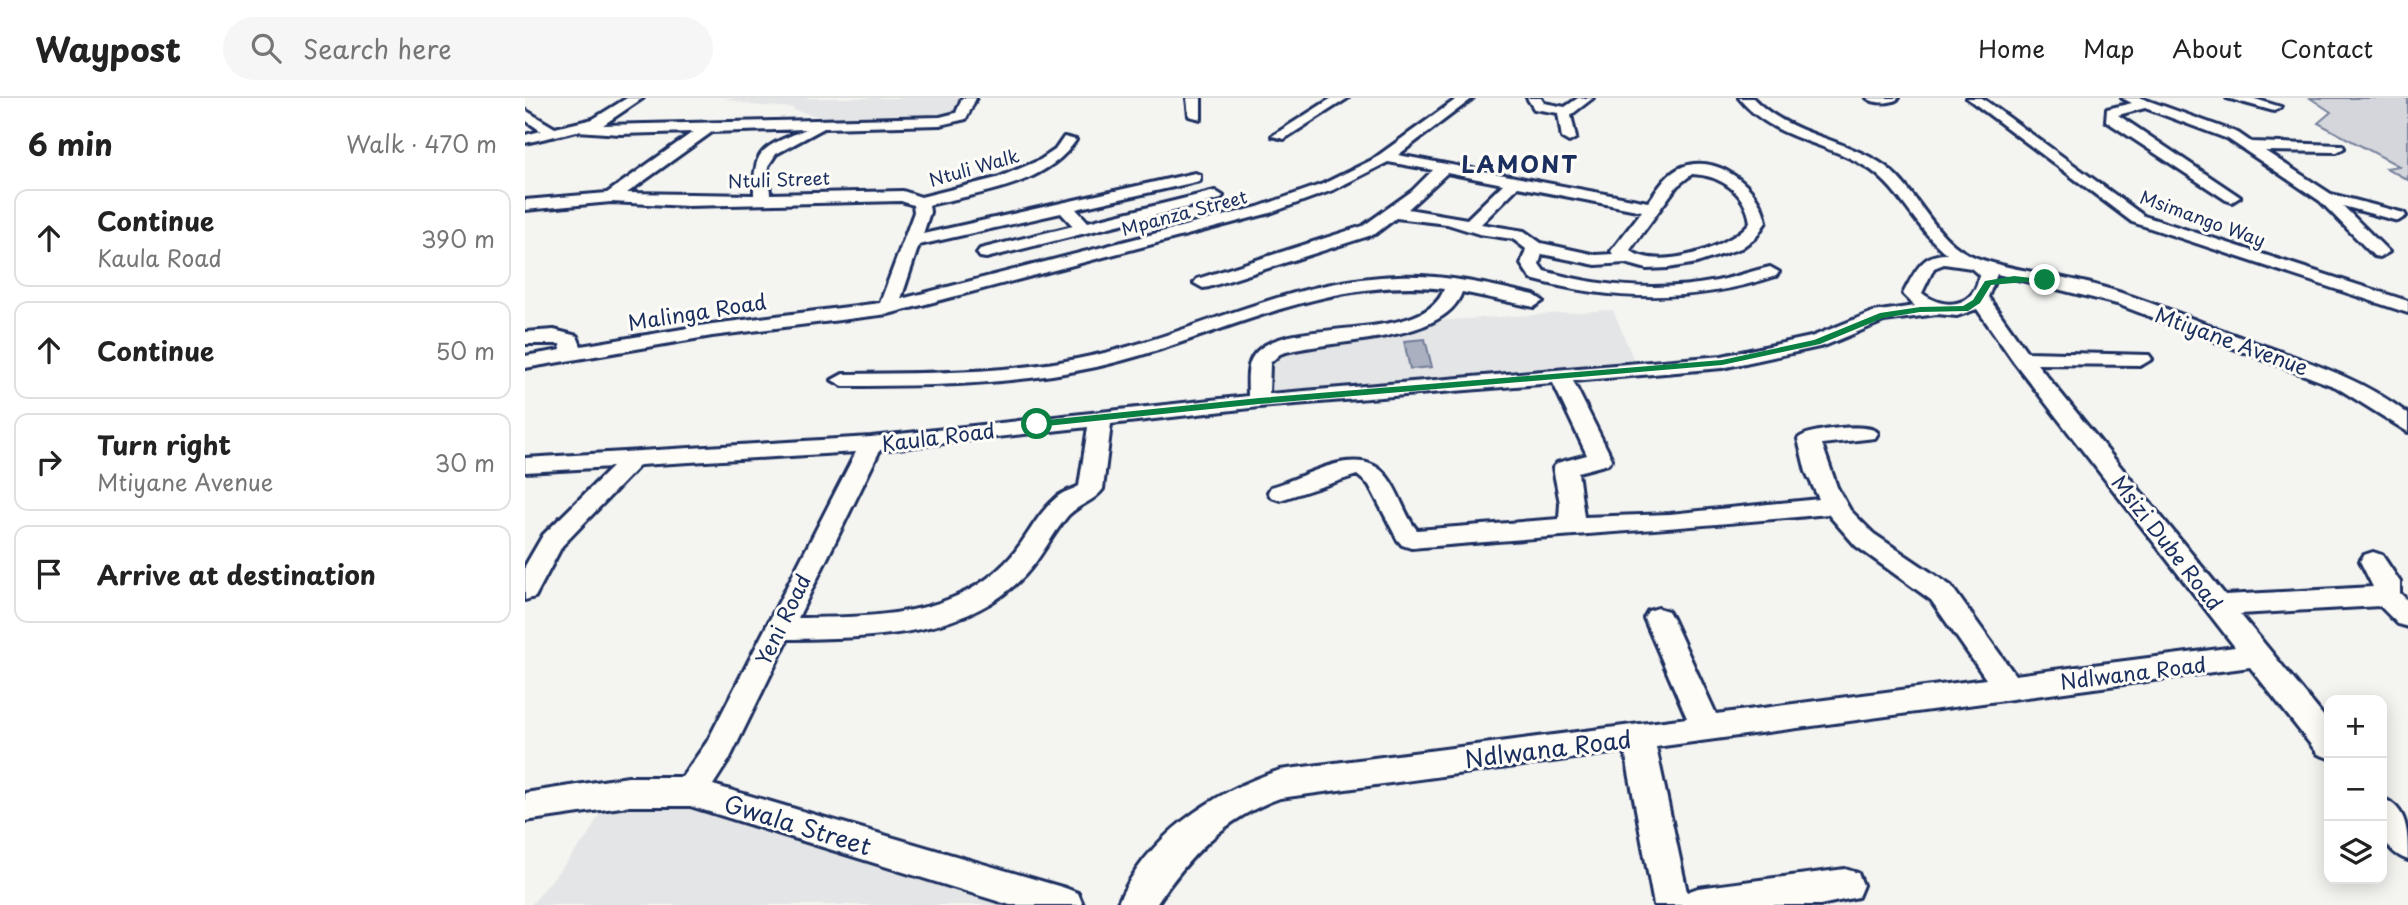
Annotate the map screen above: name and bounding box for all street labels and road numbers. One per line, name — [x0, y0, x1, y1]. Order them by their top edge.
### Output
street label: Ntuli Walk — [926, 141, 1022, 193]
street label: Ntuli Street — [728, 164, 830, 194]
street label: Mpanza Street — [1118, 182, 1250, 242]
street label: Msimango Way — [2136, 183, 2270, 253]
street label: Malinga Road — [625, 284, 769, 338]
street label: Mtiyane Avenue — [2151, 297, 2313, 383]
street label: Kaula Road — [879, 413, 997, 459]
street label: Msizi Dube Road — [2105, 467, 2231, 617]
street label: Yeni Road — [746, 568, 818, 670]
street label: Ndlwana Road — [2058, 647, 2208, 697]
street label: Ndlwana Road — [1463, 720, 1633, 776]
street label: Gwala Street — [720, 785, 876, 864]

